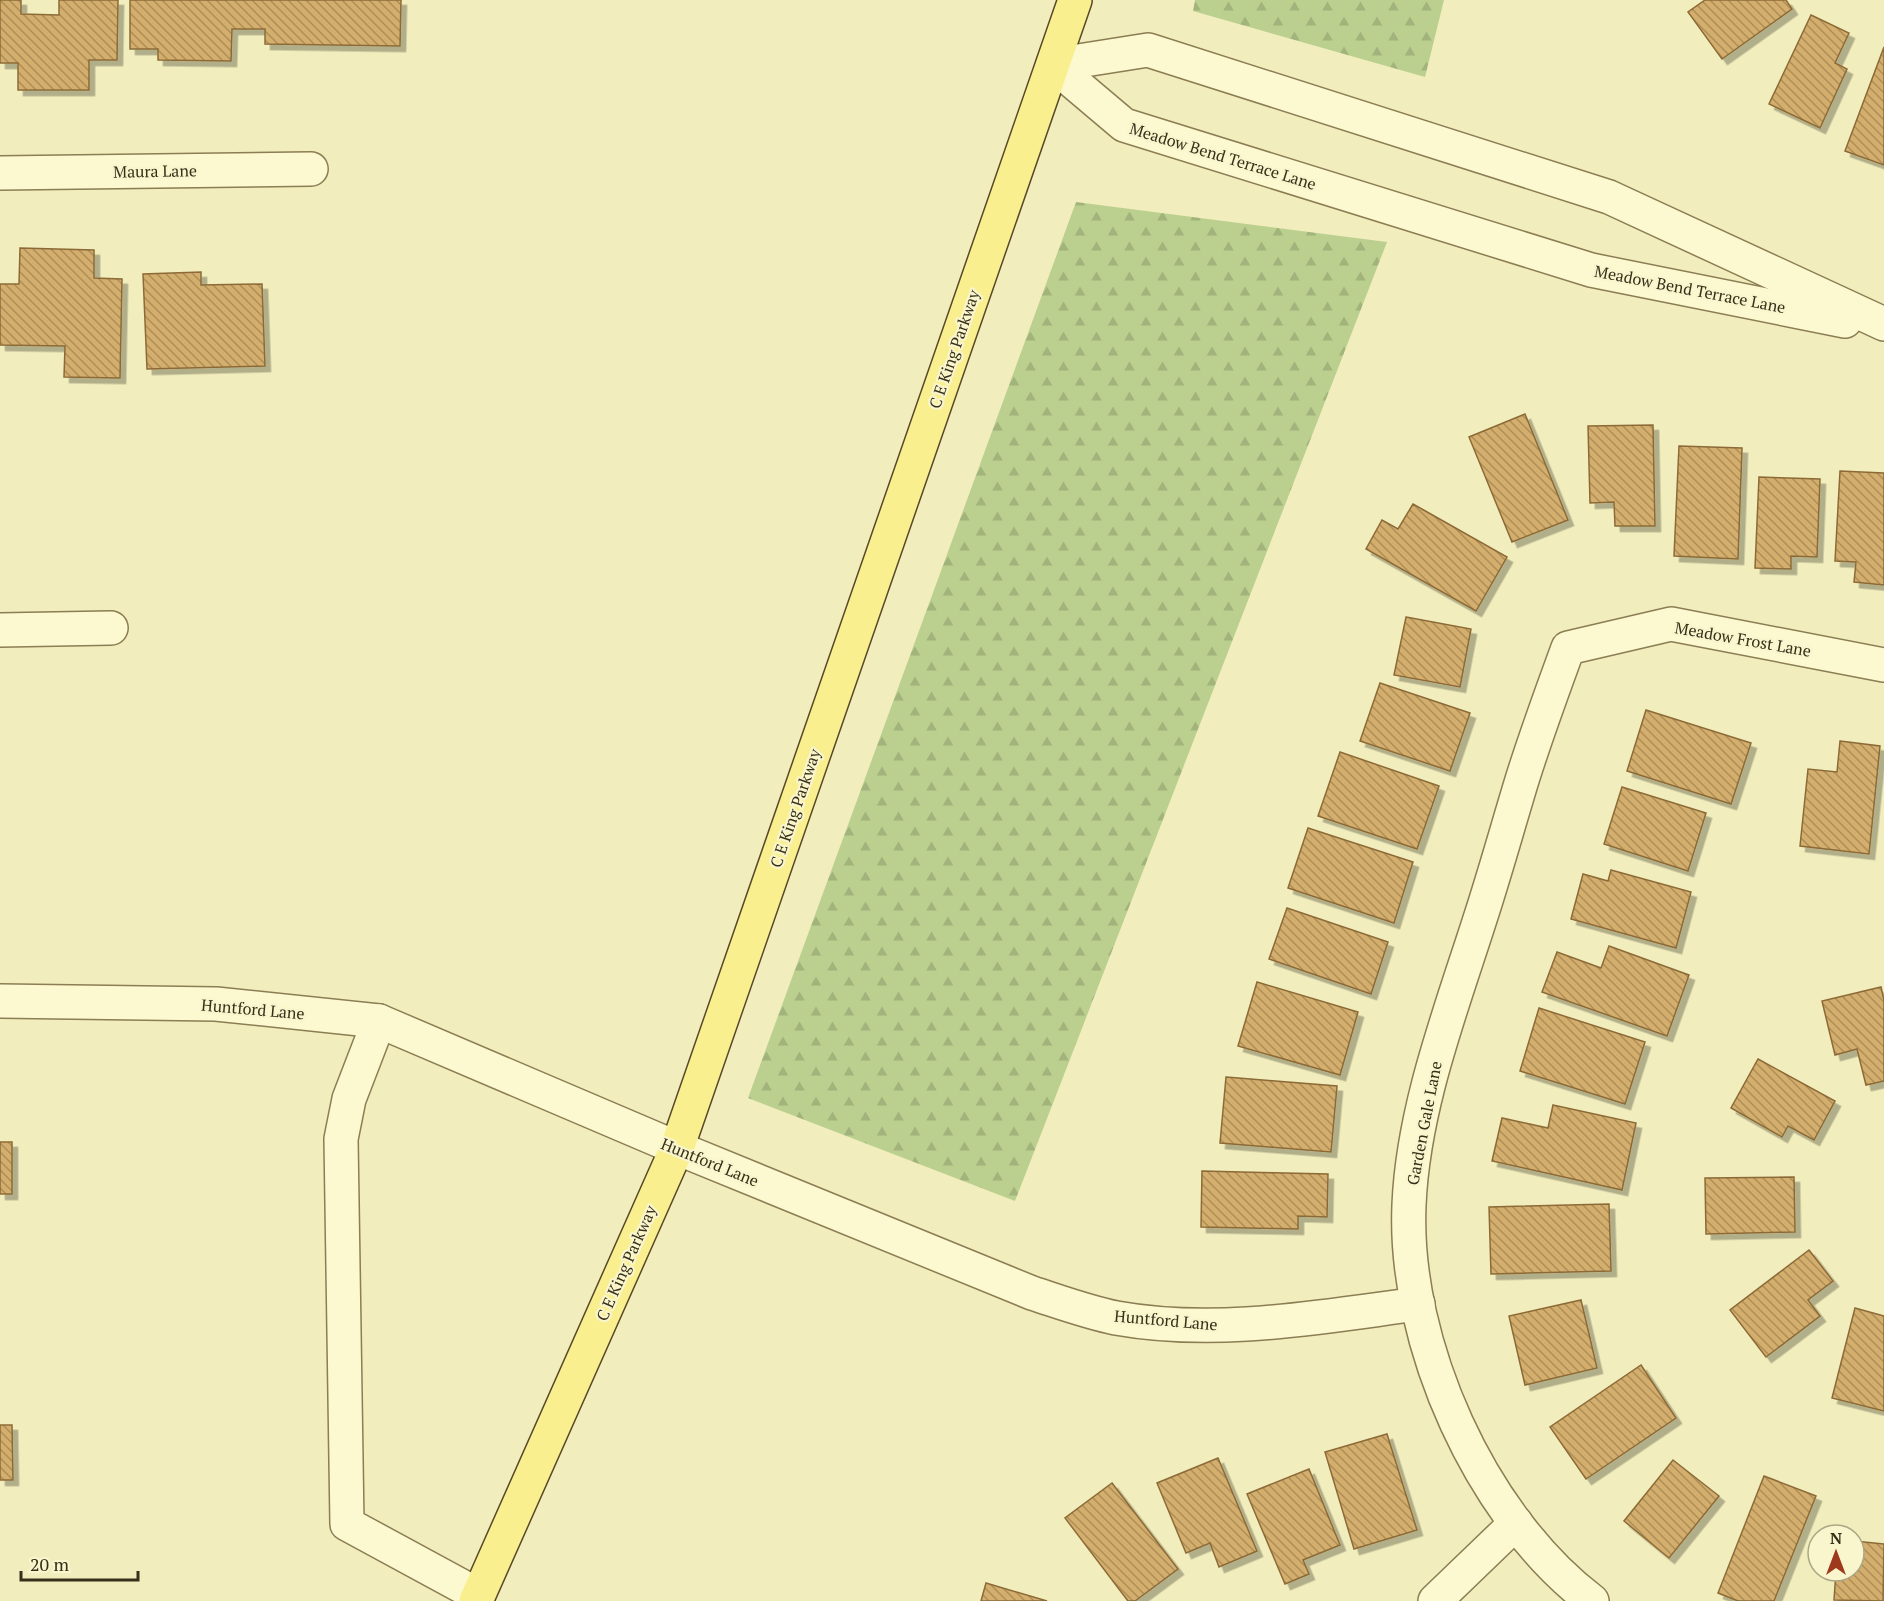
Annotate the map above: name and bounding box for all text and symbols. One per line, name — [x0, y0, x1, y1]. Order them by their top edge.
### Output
street label: Meadow Bend Terrace Lane — [1127, 117, 1319, 195]
street label: Maura Lane — [113, 159, 197, 183]
street label: Meadow Bend Terrace Lane — [1593, 260, 1787, 318]
street label: C E King Parkway — [923, 286, 985, 411]
street label: Meadow Frost Lane — [1673, 616, 1813, 662]
street label: C E King Parkway — [764, 745, 826, 870]
street label: Huntford Lane — [200, 994, 306, 1024]
street label: Garden Gale Lane — [1401, 1059, 1447, 1187]
street label: Huntford Lane — [658, 1132, 762, 1192]
street label: C E King Parkway — [591, 1201, 662, 1324]
street label: Huntford Lane — [1113, 1305, 1219, 1335]
north arrow — [1806, 1523, 1866, 1583]
text: N — [1830, 1527, 1842, 1549]
scale bar — [21, 1544, 138, 1582]
text: 20 m — [30, 1552, 70, 1576]

